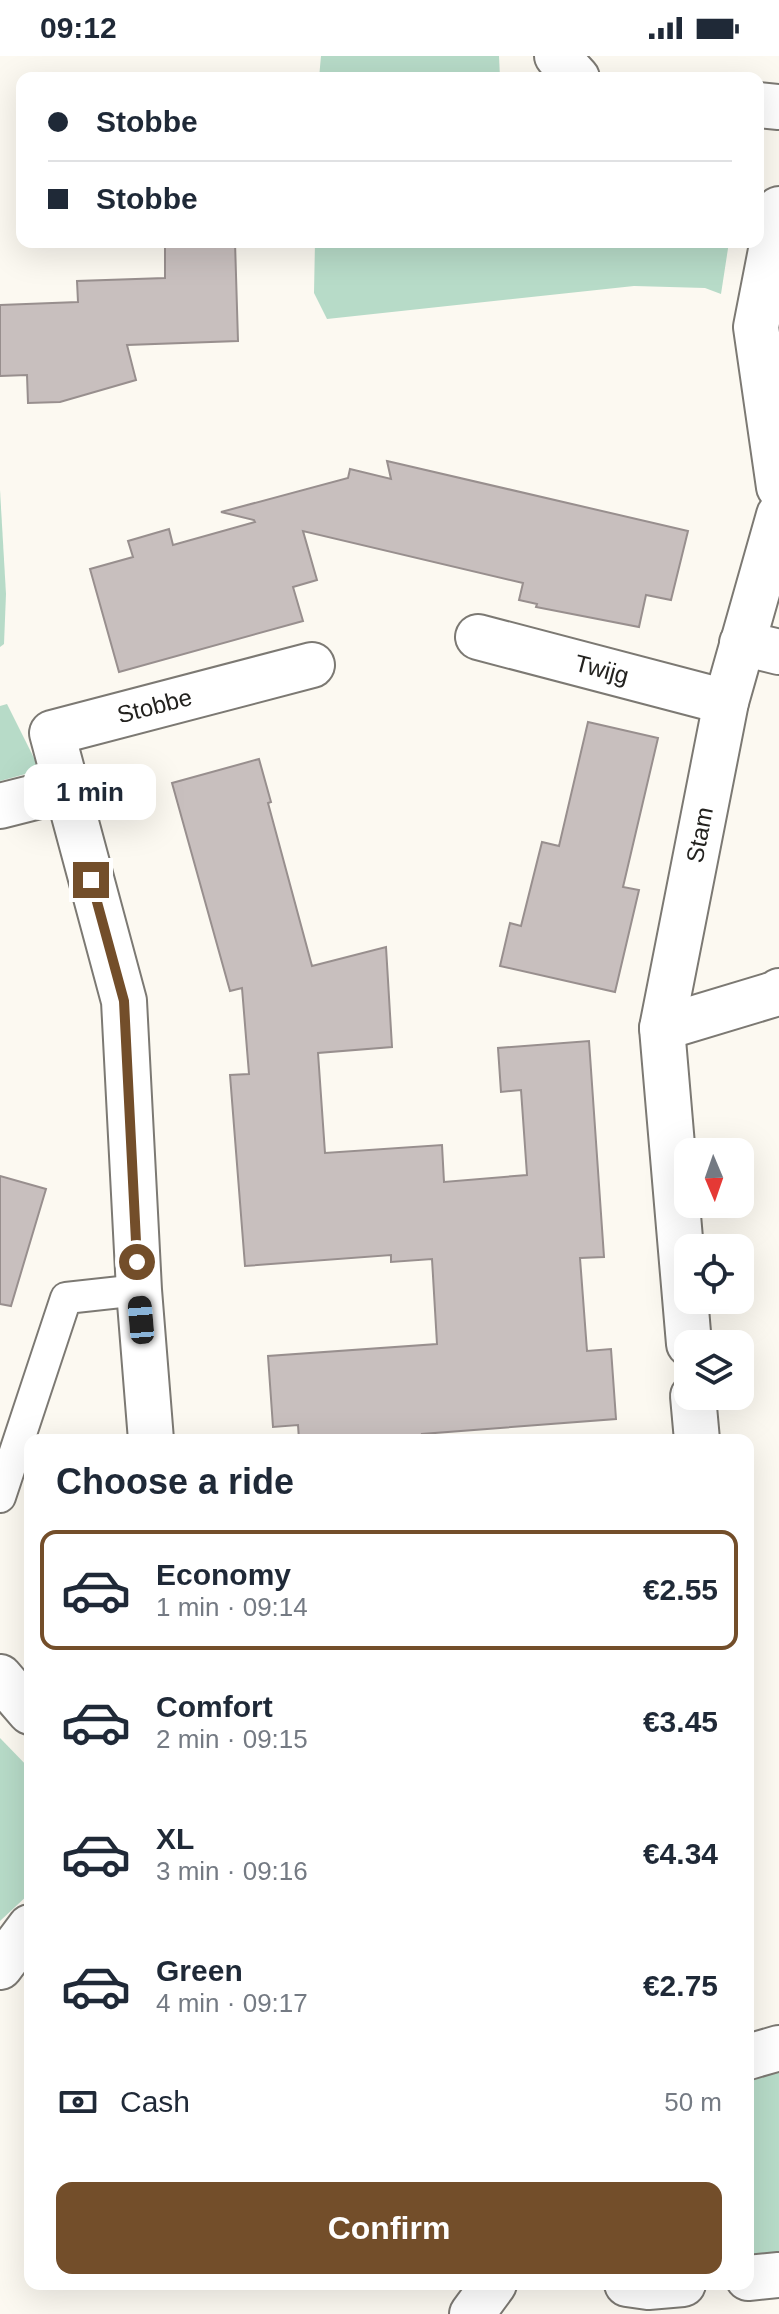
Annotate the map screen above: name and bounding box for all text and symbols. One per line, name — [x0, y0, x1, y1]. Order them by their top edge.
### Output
text: 09:12 — [40, 11, 117, 44]
text: Stobbe — [96, 105, 198, 138]
text: Stobbe — [96, 182, 198, 215]
street label: Twijg — [572, 649, 632, 689]
street label: Stobbe — [114, 683, 195, 728]
callout: 1 min — [25, 764, 157, 820]
text: 1 min — [56, 777, 124, 807]
street label: Stam — [681, 805, 718, 865]
route end — [73, 862, 109, 898]
north arrow — [674, 1138, 754, 1218]
map controls — [674, 1138, 754, 1410]
button: locate — [674, 1234, 754, 1314]
route start — [119, 1244, 155, 1280]
car — [127, 1295, 155, 1345]
button: layers — [674, 1330, 754, 1410]
text: Choose a ride — [56, 1461, 294, 1502]
icon: car — [60, 1554, 132, 1626]
text: Economy — [156, 1558, 291, 1591]
text: €2.55 — [643, 1573, 718, 1606]
text: 1 min · 09:14 — [156, 1592, 308, 1622]
icon: car — [60, 1686, 132, 1758]
text: Comfort — [156, 1690, 273, 1723]
text: €3.45 — [643, 1705, 718, 1738]
text: 2 min · 09:15 — [156, 1724, 308, 1754]
icon: car — [60, 1818, 132, 1890]
text: XL — [156, 1822, 194, 1855]
text: €4.34 — [643, 1837, 718, 1870]
text: 3 min · 09:16 — [156, 1856, 308, 1886]
icon: car — [60, 1950, 132, 2022]
text: Green — [156, 1954, 243, 1987]
text: €2.75 — [643, 1969, 718, 2002]
text: 4 min · 09:17 — [156, 1988, 308, 2018]
icon: cash — [56, 2080, 100, 2124]
text: Cash — [120, 2085, 190, 2118]
text: 50 m — [664, 2087, 722, 2117]
button: Confirm — [56, 2182, 722, 2274]

